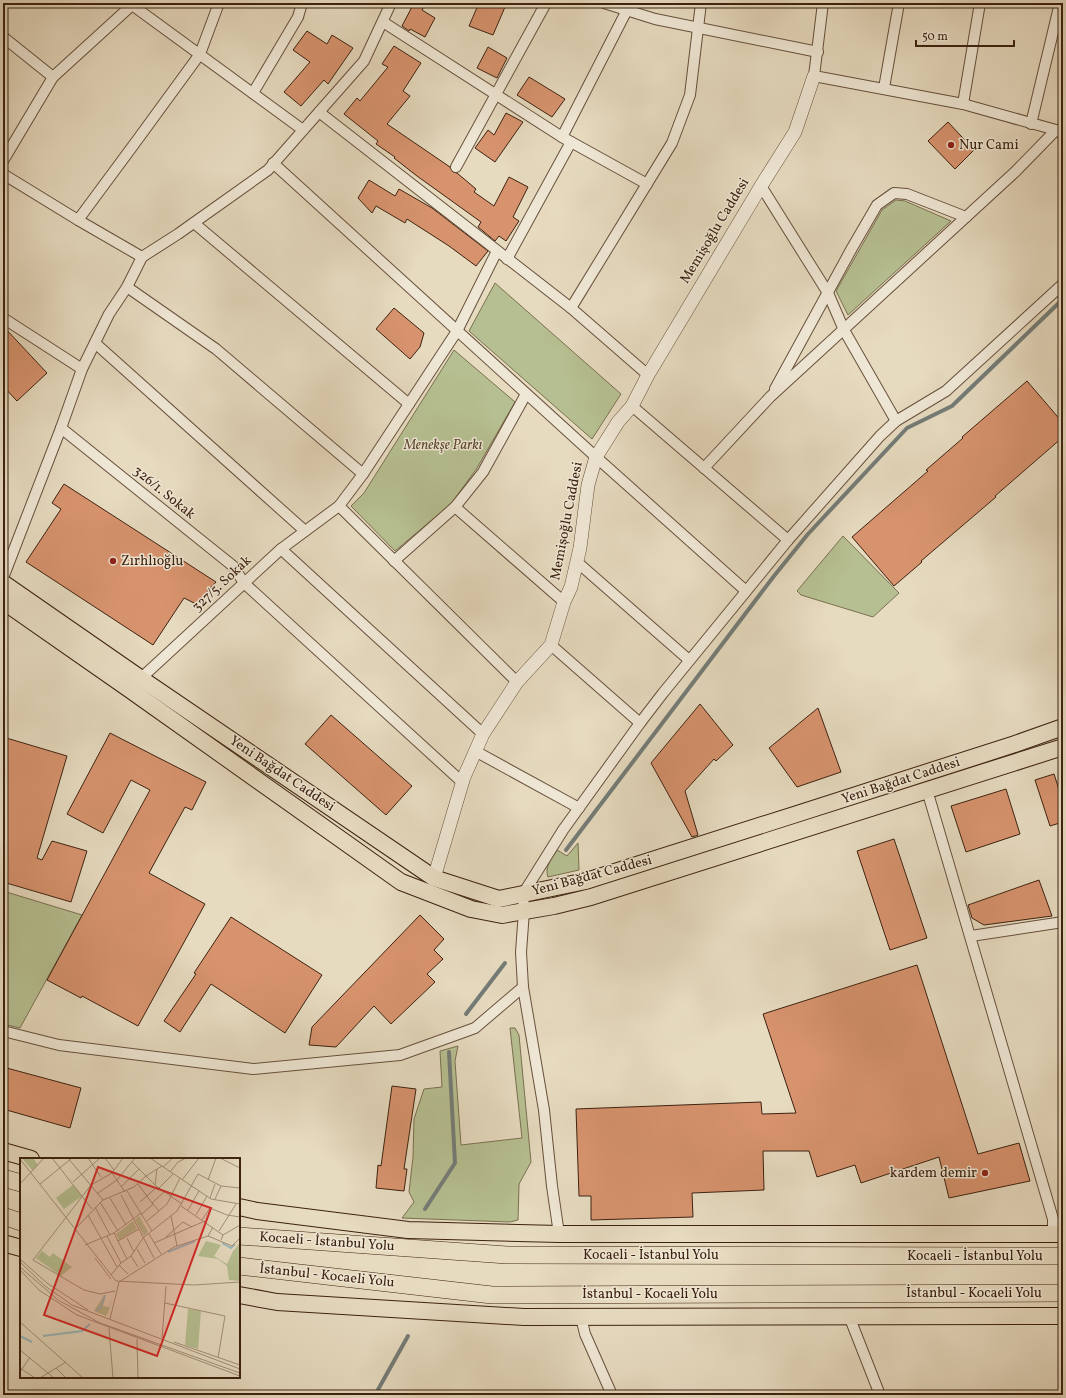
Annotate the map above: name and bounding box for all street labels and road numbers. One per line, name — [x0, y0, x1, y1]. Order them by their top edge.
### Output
street label: Memişoğlu Caddesi — [676, 175, 754, 287]
street label: Memişoğlu Caddesi — [546, 460, 588, 582]
street label: 326/1. Sokak — [129, 462, 200, 524]
street label: 327/5. Sokak — [188, 551, 256, 617]
street label: Yeni Bağdat Caddesi — [225, 732, 339, 816]
street label: Yeni Bağdat Caddesi — [839, 753, 963, 809]
street label: Yeni Bağdat Caddesi — [530, 851, 654, 901]
street label: Kocaeli - İstanbul Yolu — [259, 1228, 396, 1256]
street label: Kocaeli - İstanbul Yolu — [583, 1246, 719, 1265]
street label: Kocaeli - İstanbul Yolu — [907, 1247, 1043, 1266]
street label: İstanbul - Kocaeli Yolu — [258, 1259, 396, 1293]
street label: İstanbul - Kocaeli Yolu — [906, 1284, 1042, 1303]
street label: İstanbul - Kocaeli Yolu — [582, 1285, 718, 1304]

